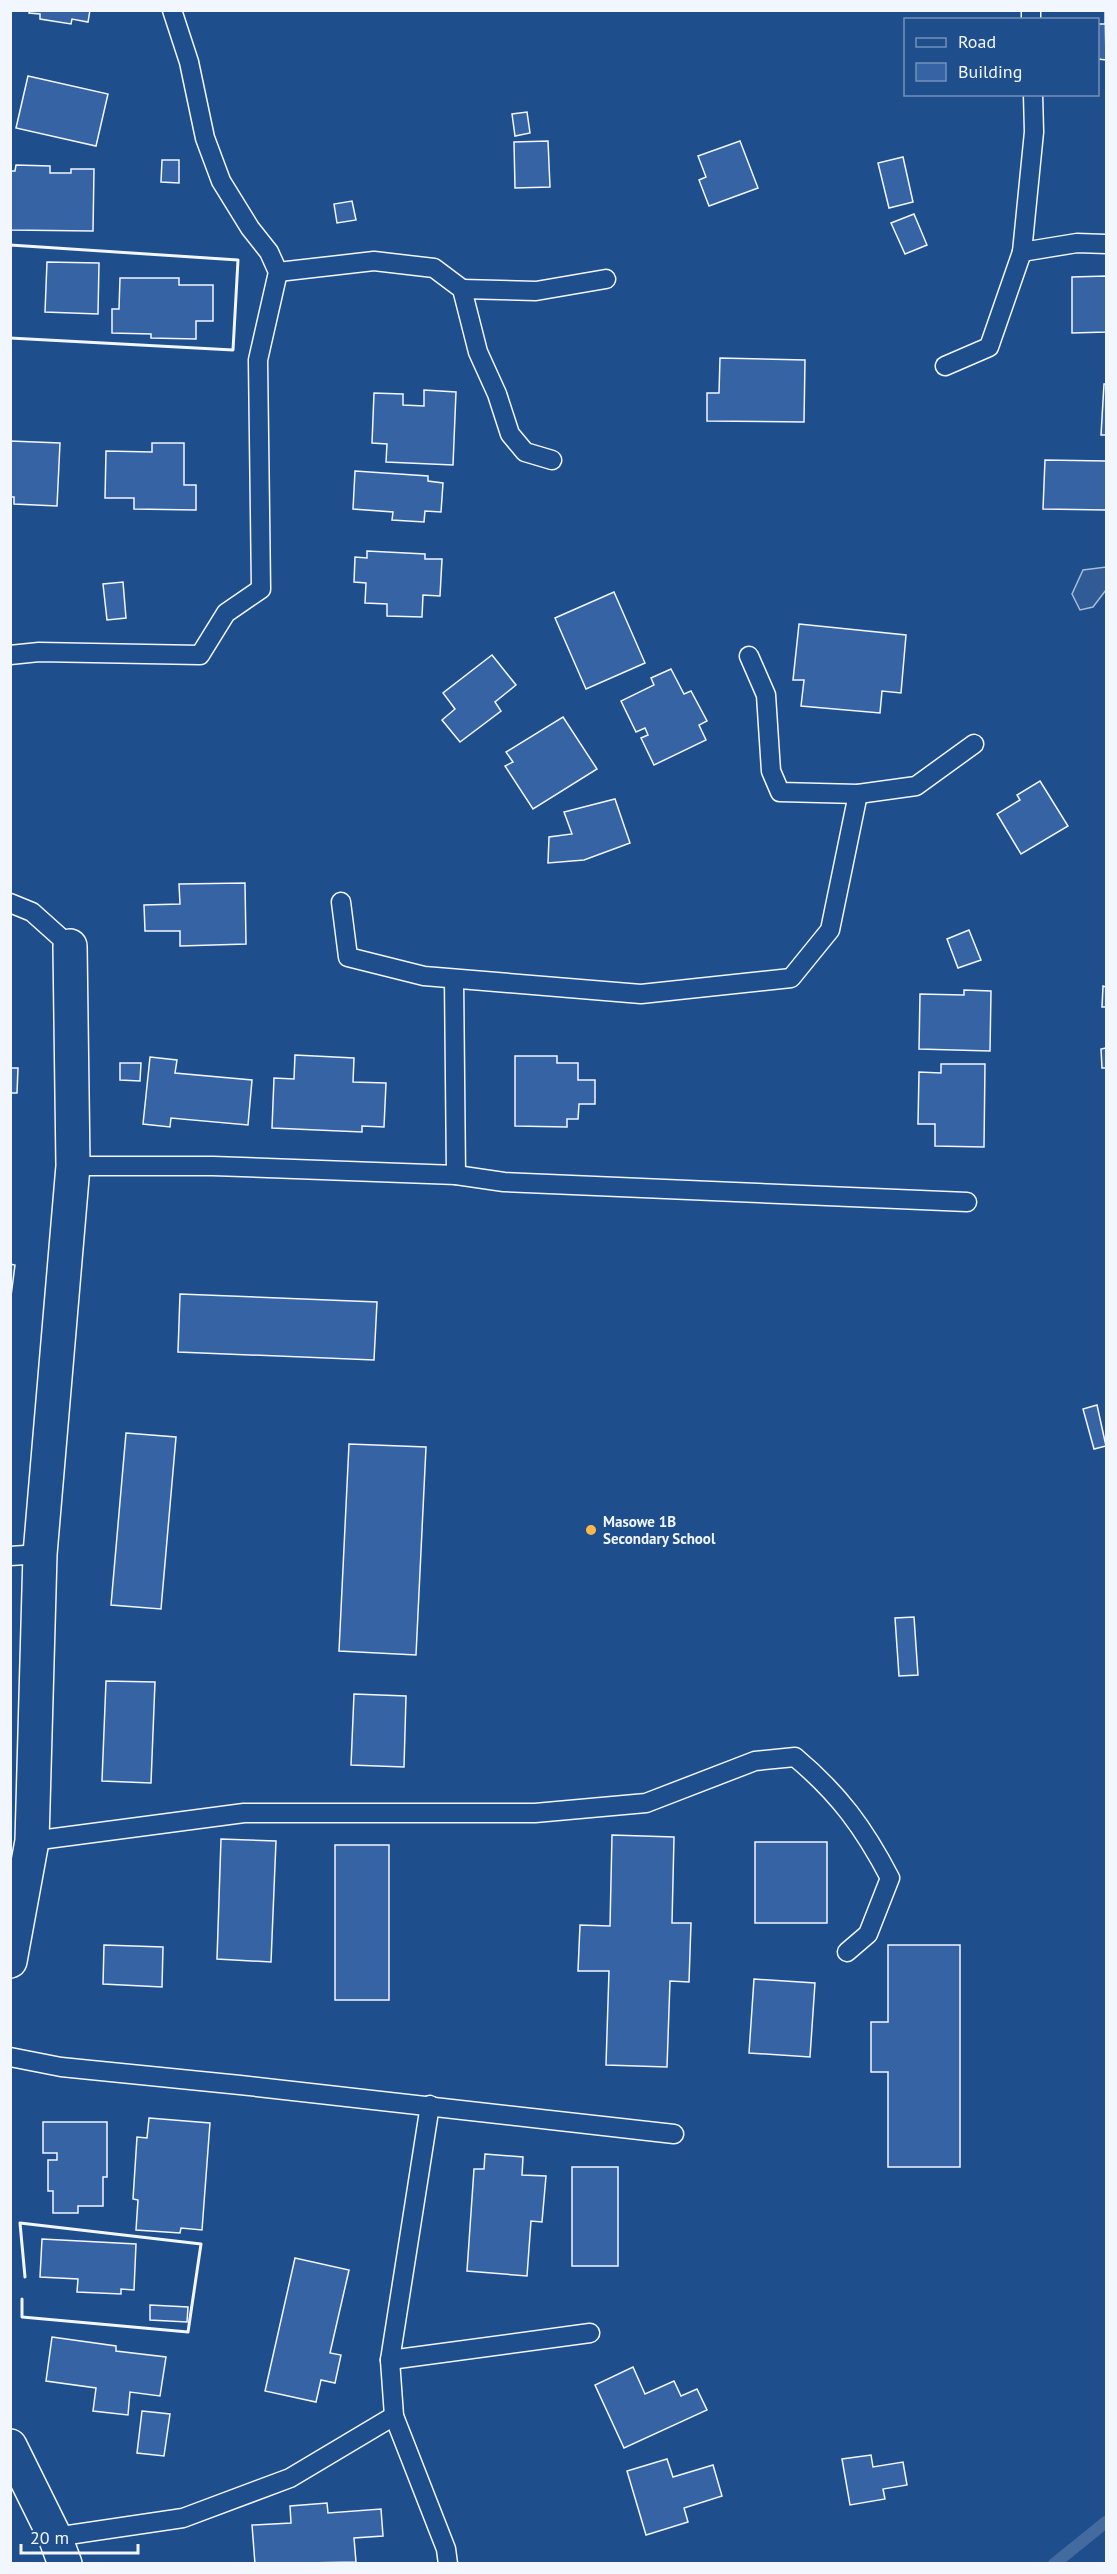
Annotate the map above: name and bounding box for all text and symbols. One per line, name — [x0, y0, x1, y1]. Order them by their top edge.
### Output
legend — [904, 18, 1099, 96]
text: Road — [958, 30, 996, 53]
text: Building — [958, 60, 1022, 83]
place label: Masowe 1B Secondary School — [603, 1512, 716, 1548]
marker: Masowe 1B Secondary School — [584, 1523, 598, 1537]
scale bar — [21, 2517, 138, 2555]
text: 20 m — [30, 2526, 69, 2549]

